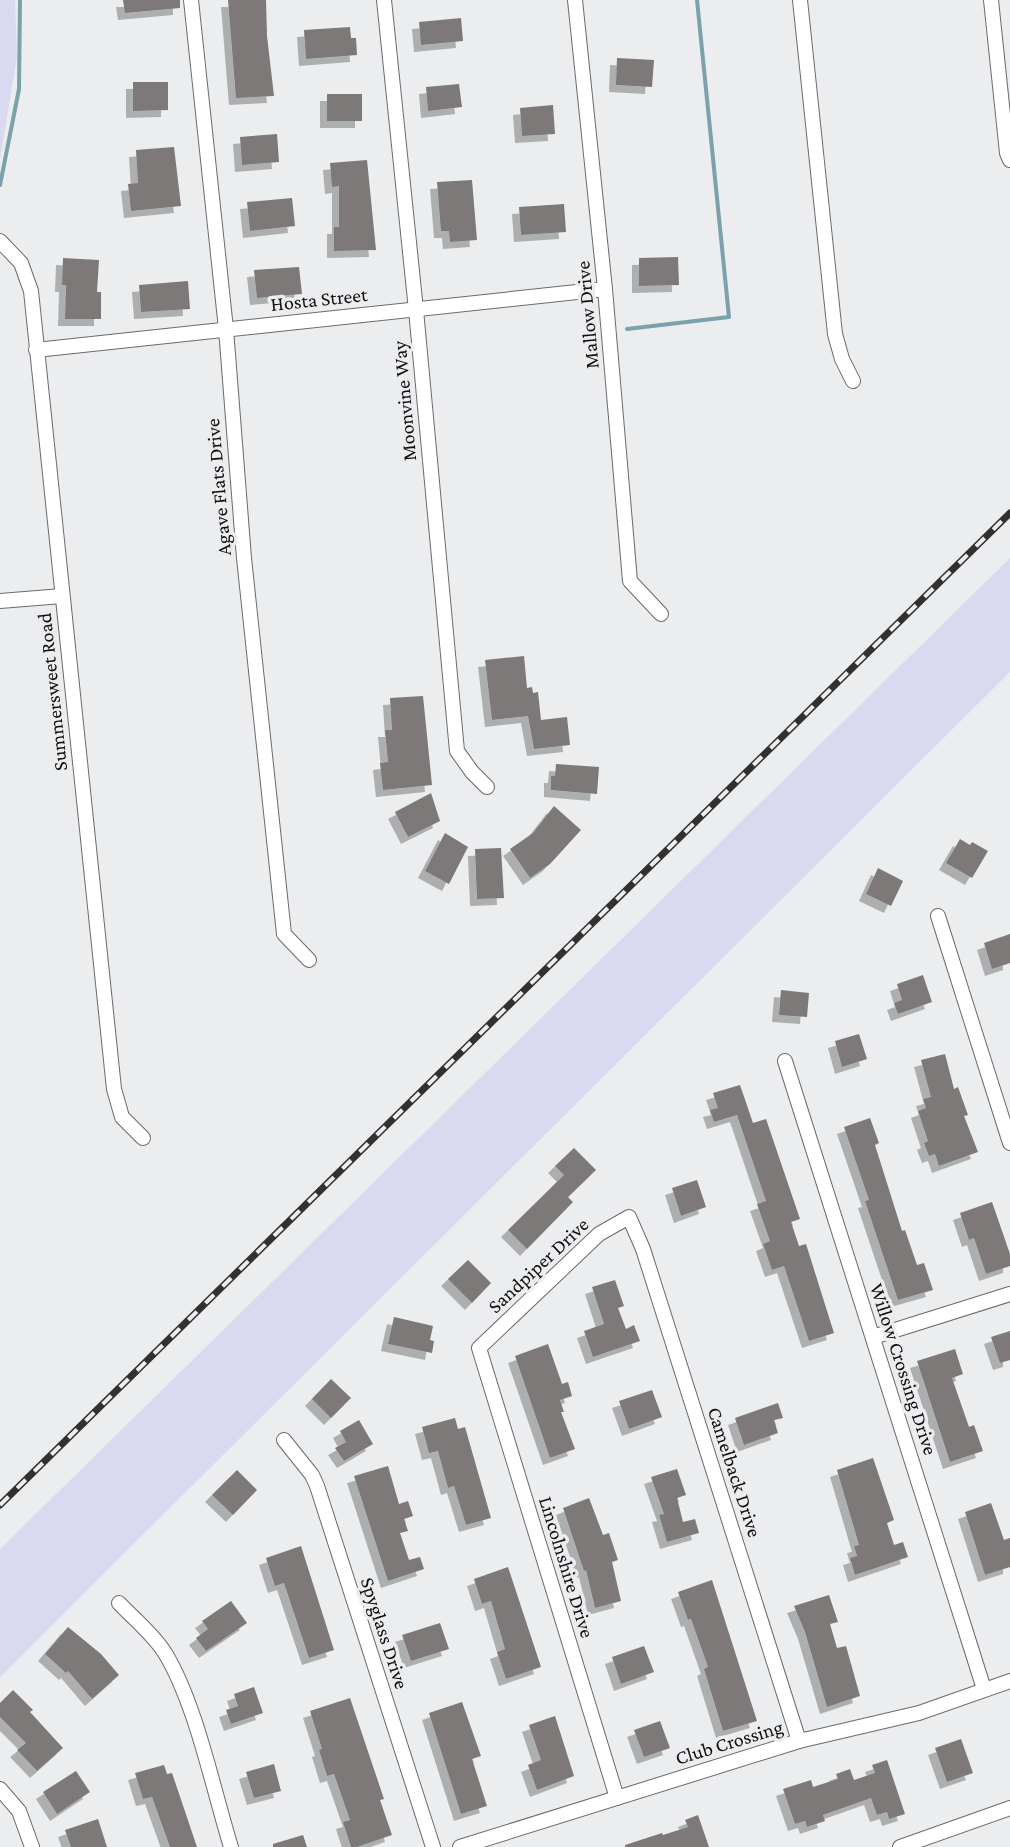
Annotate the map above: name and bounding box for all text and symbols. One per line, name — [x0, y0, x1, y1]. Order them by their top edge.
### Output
street label: Mallow Drive — [571, 260, 603, 370]
street label: Hosta Street — [269, 283, 369, 315]
street label: Moonvine Way — [388, 339, 421, 462]
street label: Agave Flats Drive — [201, 417, 236, 556]
street label: Summersweet Road — [33, 611, 71, 772]
street label: Sandpiper Drive — [483, 1213, 594, 1318]
street label: Willow Crossing Drive — [865, 1280, 942, 1458]
street label: Camelback Drive — [704, 1404, 766, 1540]
street label: Lincolnshire Drive — [535, 1494, 599, 1641]
street label: Spyglass Drive — [356, 1574, 413, 1692]
street label: Club Crossing — [672, 1715, 786, 1770]

